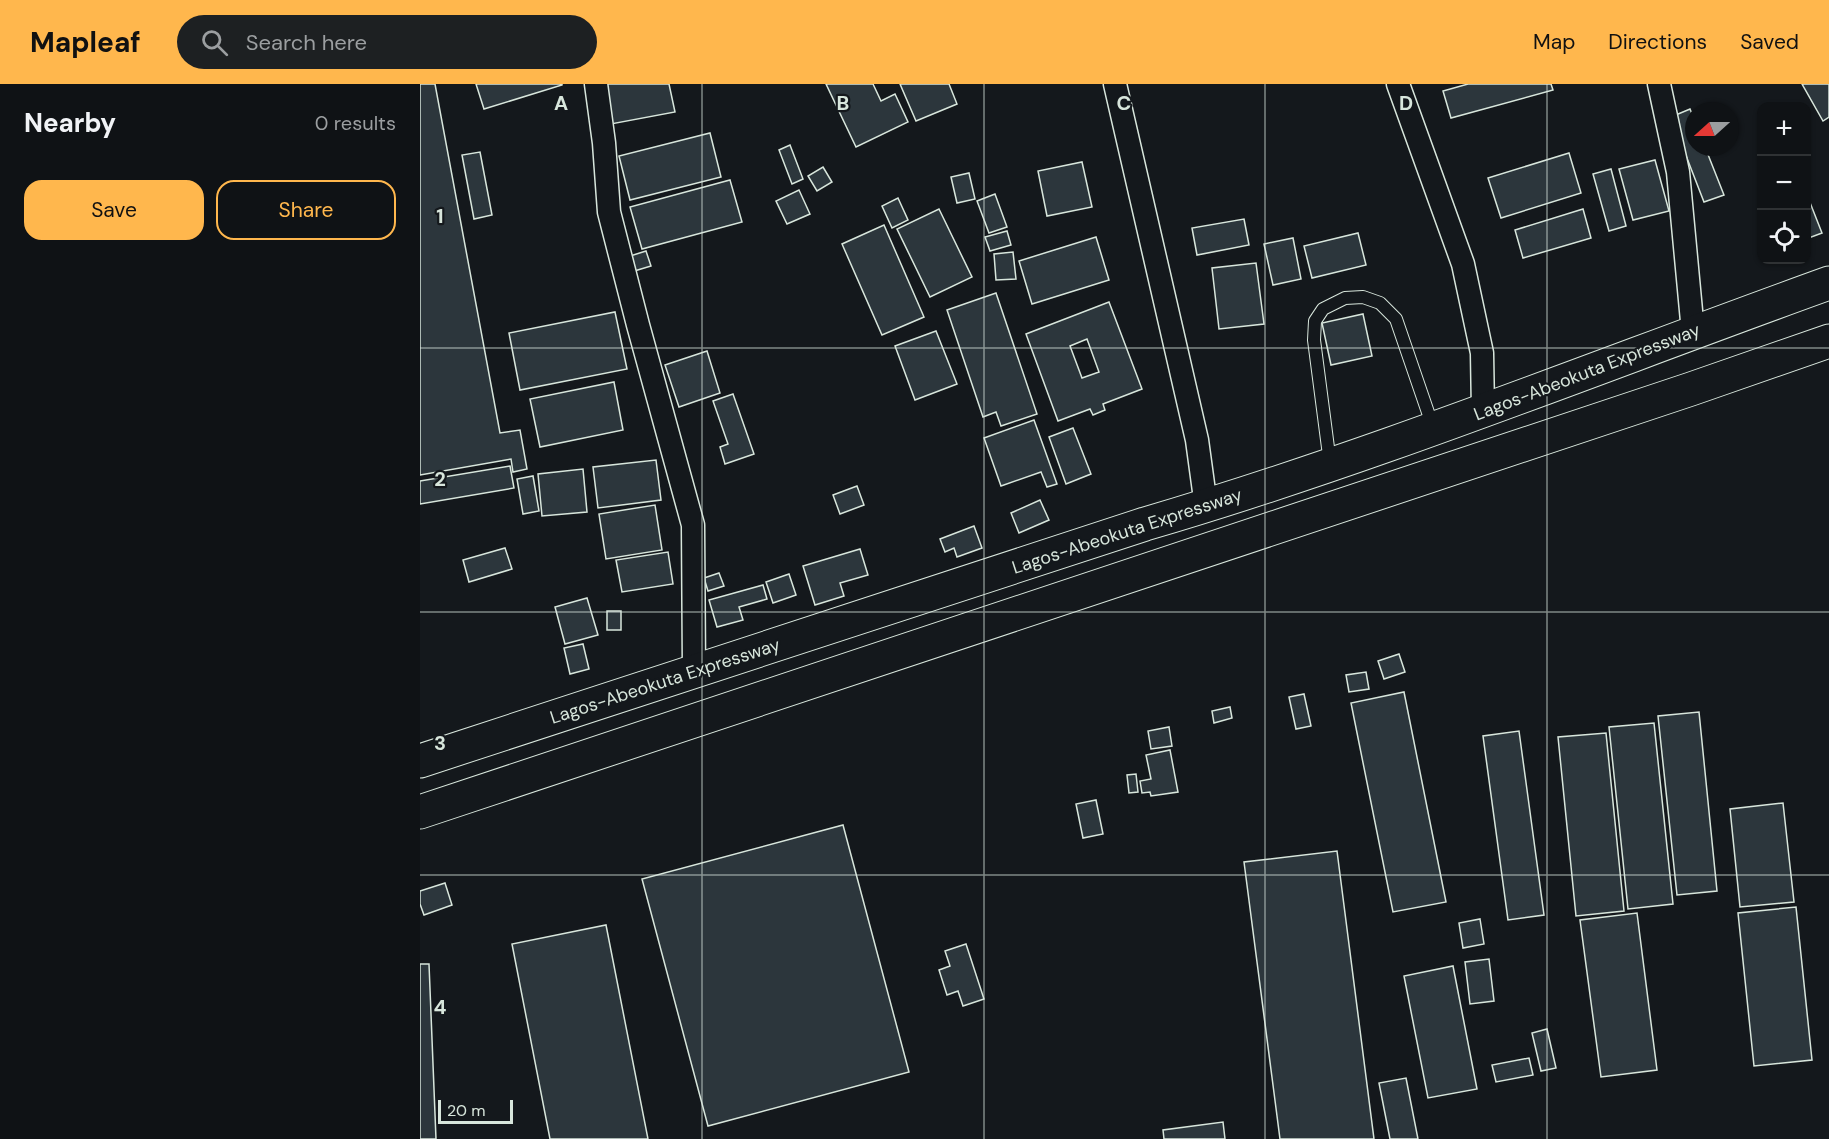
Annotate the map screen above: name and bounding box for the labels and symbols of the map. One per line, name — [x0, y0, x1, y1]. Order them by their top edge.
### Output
text: A — [554, 90, 568, 116]
text: B — [837, 90, 849, 116]
text: C — [1117, 90, 1131, 116]
text: D — [1399, 90, 1413, 116]
north arrow — [1685, 102, 1739, 156]
text: 1 — [436, 203, 444, 229]
street label: Lagos-Abeokuta Expressway — [1470, 318, 1704, 426]
text: 2 — [434, 466, 446, 492]
street label: Lagos-Abeokuta Expressway — [1009, 482, 1245, 580]
street label: Lagos-Abeokuta Expressway — [547, 632, 783, 730]
text: 3 — [434, 730, 446, 756]
text: 4 — [434, 994, 447, 1020]
scale bar — [438, 1097, 513, 1124]

